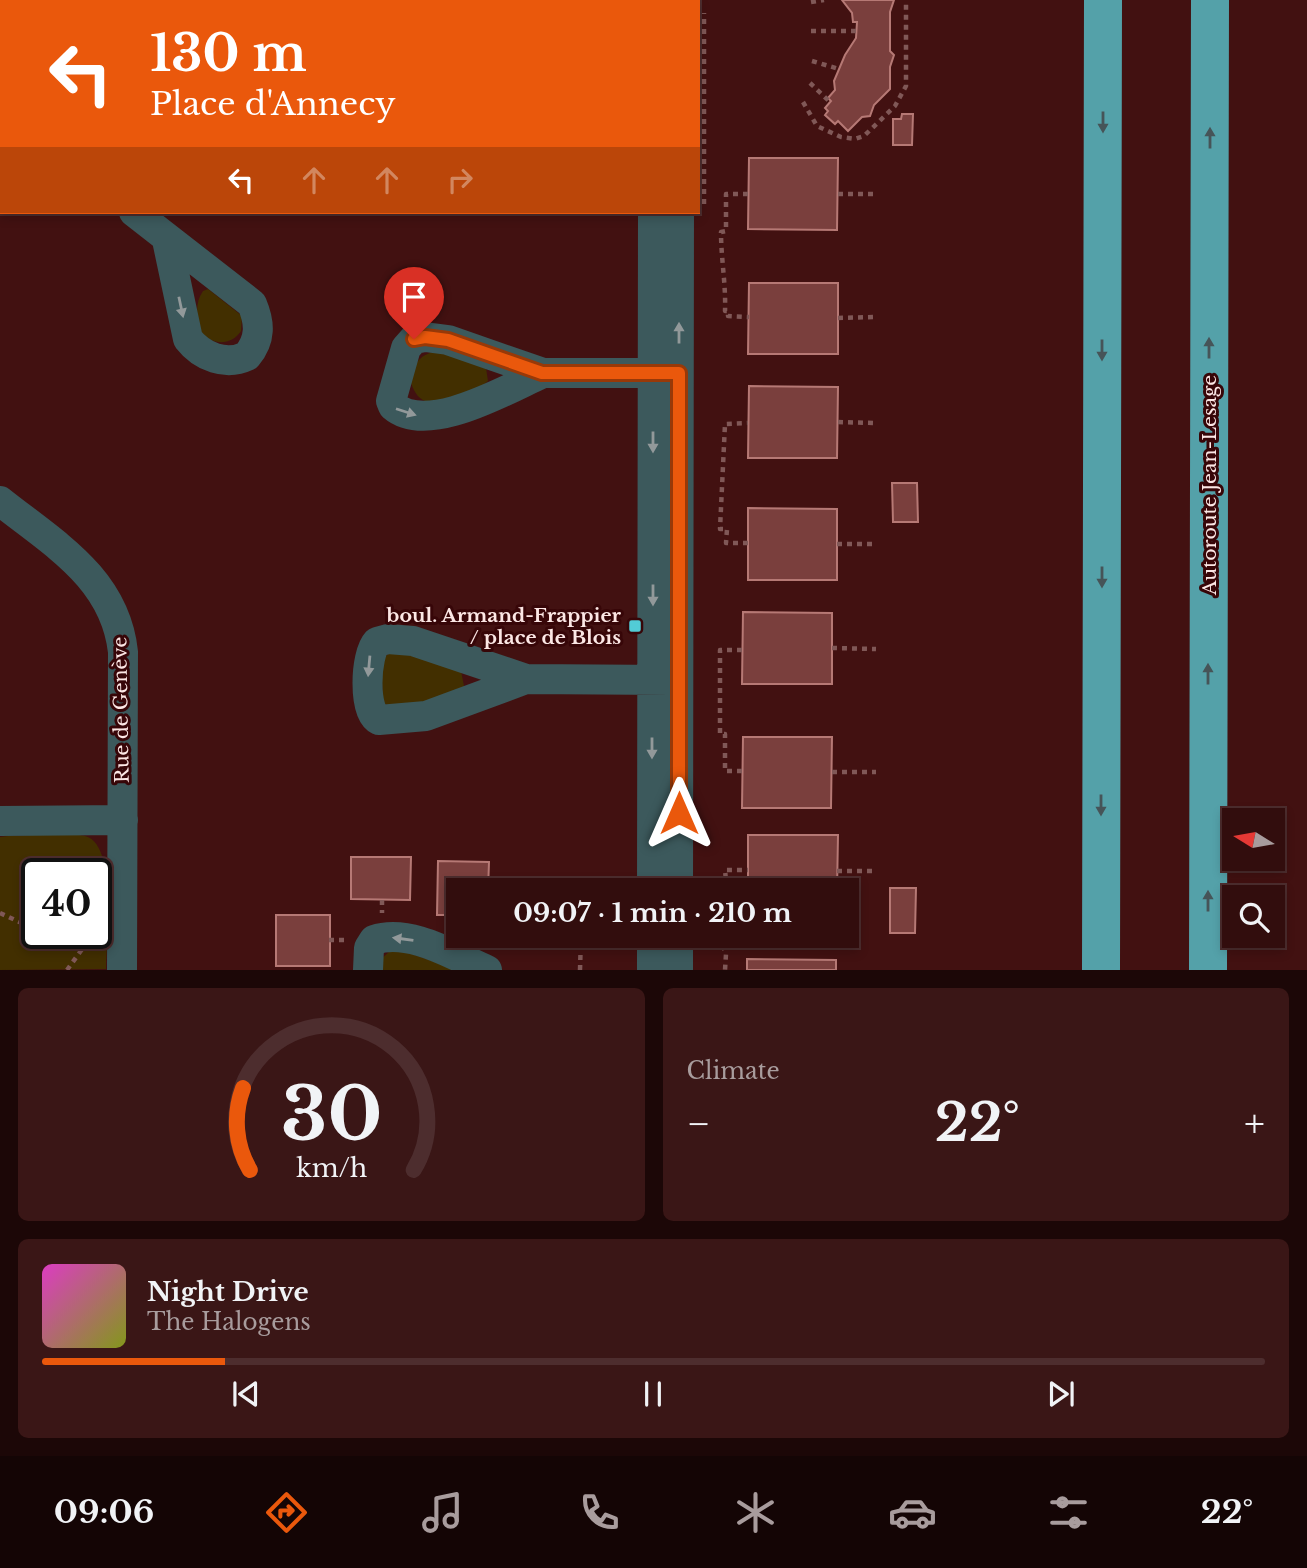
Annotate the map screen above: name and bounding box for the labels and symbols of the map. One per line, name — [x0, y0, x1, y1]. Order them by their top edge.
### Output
one-way arrow — [1097, 111, 1109, 133]
one-way arrow — [1204, 127, 1216, 149]
pin — [384, 267, 444, 339]
one-way arrow — [175, 296, 186, 318]
one-way arrow — [673, 321, 685, 343]
one-way arrow — [1203, 337, 1215, 359]
one-way arrow — [1096, 339, 1108, 361]
street label: Autoroute Jean-Lesage — [1198, 375, 1221, 596]
one-way arrow — [396, 407, 417, 417]
one-way arrow — [647, 431, 659, 453]
one-way arrow — [1096, 566, 1108, 588]
one-way arrow — [647, 584, 659, 606]
place label: boul. Armand-Frappier / place de Blois — [386, 604, 622, 649]
marker: boul. Armand-Frappier / place de Blois — [627, 618, 643, 634]
street label: Rue de Genève — [108, 637, 134, 783]
one-way arrow — [363, 655, 374, 677]
one-way arrow — [1202, 663, 1214, 685]
one-way arrow — [646, 737, 658, 759]
position arrow — [642, 776, 716, 850]
one-way arrow — [1095, 794, 1107, 816]
north arrow — [1222, 808, 1284, 872]
speed limit sign: 40 — [21, 858, 112, 949]
one-way arrow — [1202, 890, 1214, 912]
one-way arrow — [392, 934, 414, 945]

